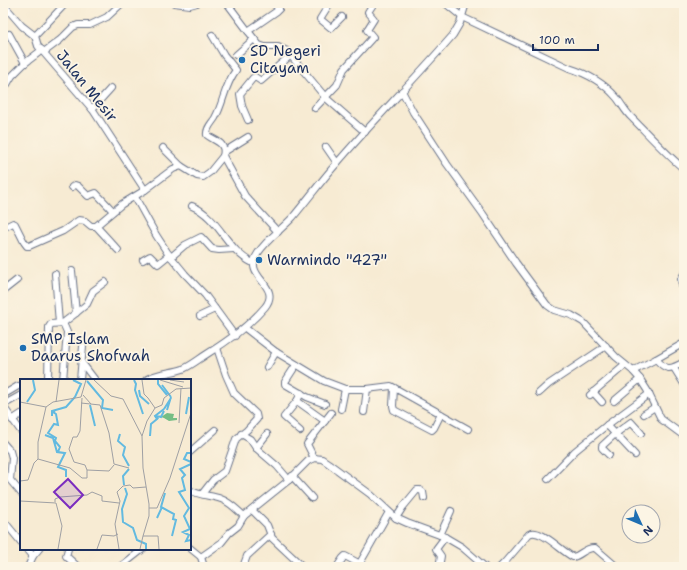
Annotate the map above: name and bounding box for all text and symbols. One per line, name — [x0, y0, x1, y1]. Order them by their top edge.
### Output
scale bar — [533, 26, 598, 52]
text: 100 m — [539, 32, 575, 48]
place label: SD Negeri Citayam — [250, 41, 321, 78]
street label: Jalan Mesir — [52, 46, 122, 126]
marker: SD Negeri Citayam — [237, 55, 247, 65]
place label: Warmindo "427" — [267, 250, 387, 270]
marker: Warmindo "427" — [254, 255, 264, 265]
place label: SMP Islam Daarus Shofwah — [31, 329, 150, 366]
marker: SMP Islam Daarus Shofwah — [18, 343, 28, 353]
inset map — [20, 379, 191, 550]
north arrow — [621, 504, 661, 544]
text: N — [639, 522, 656, 539]

